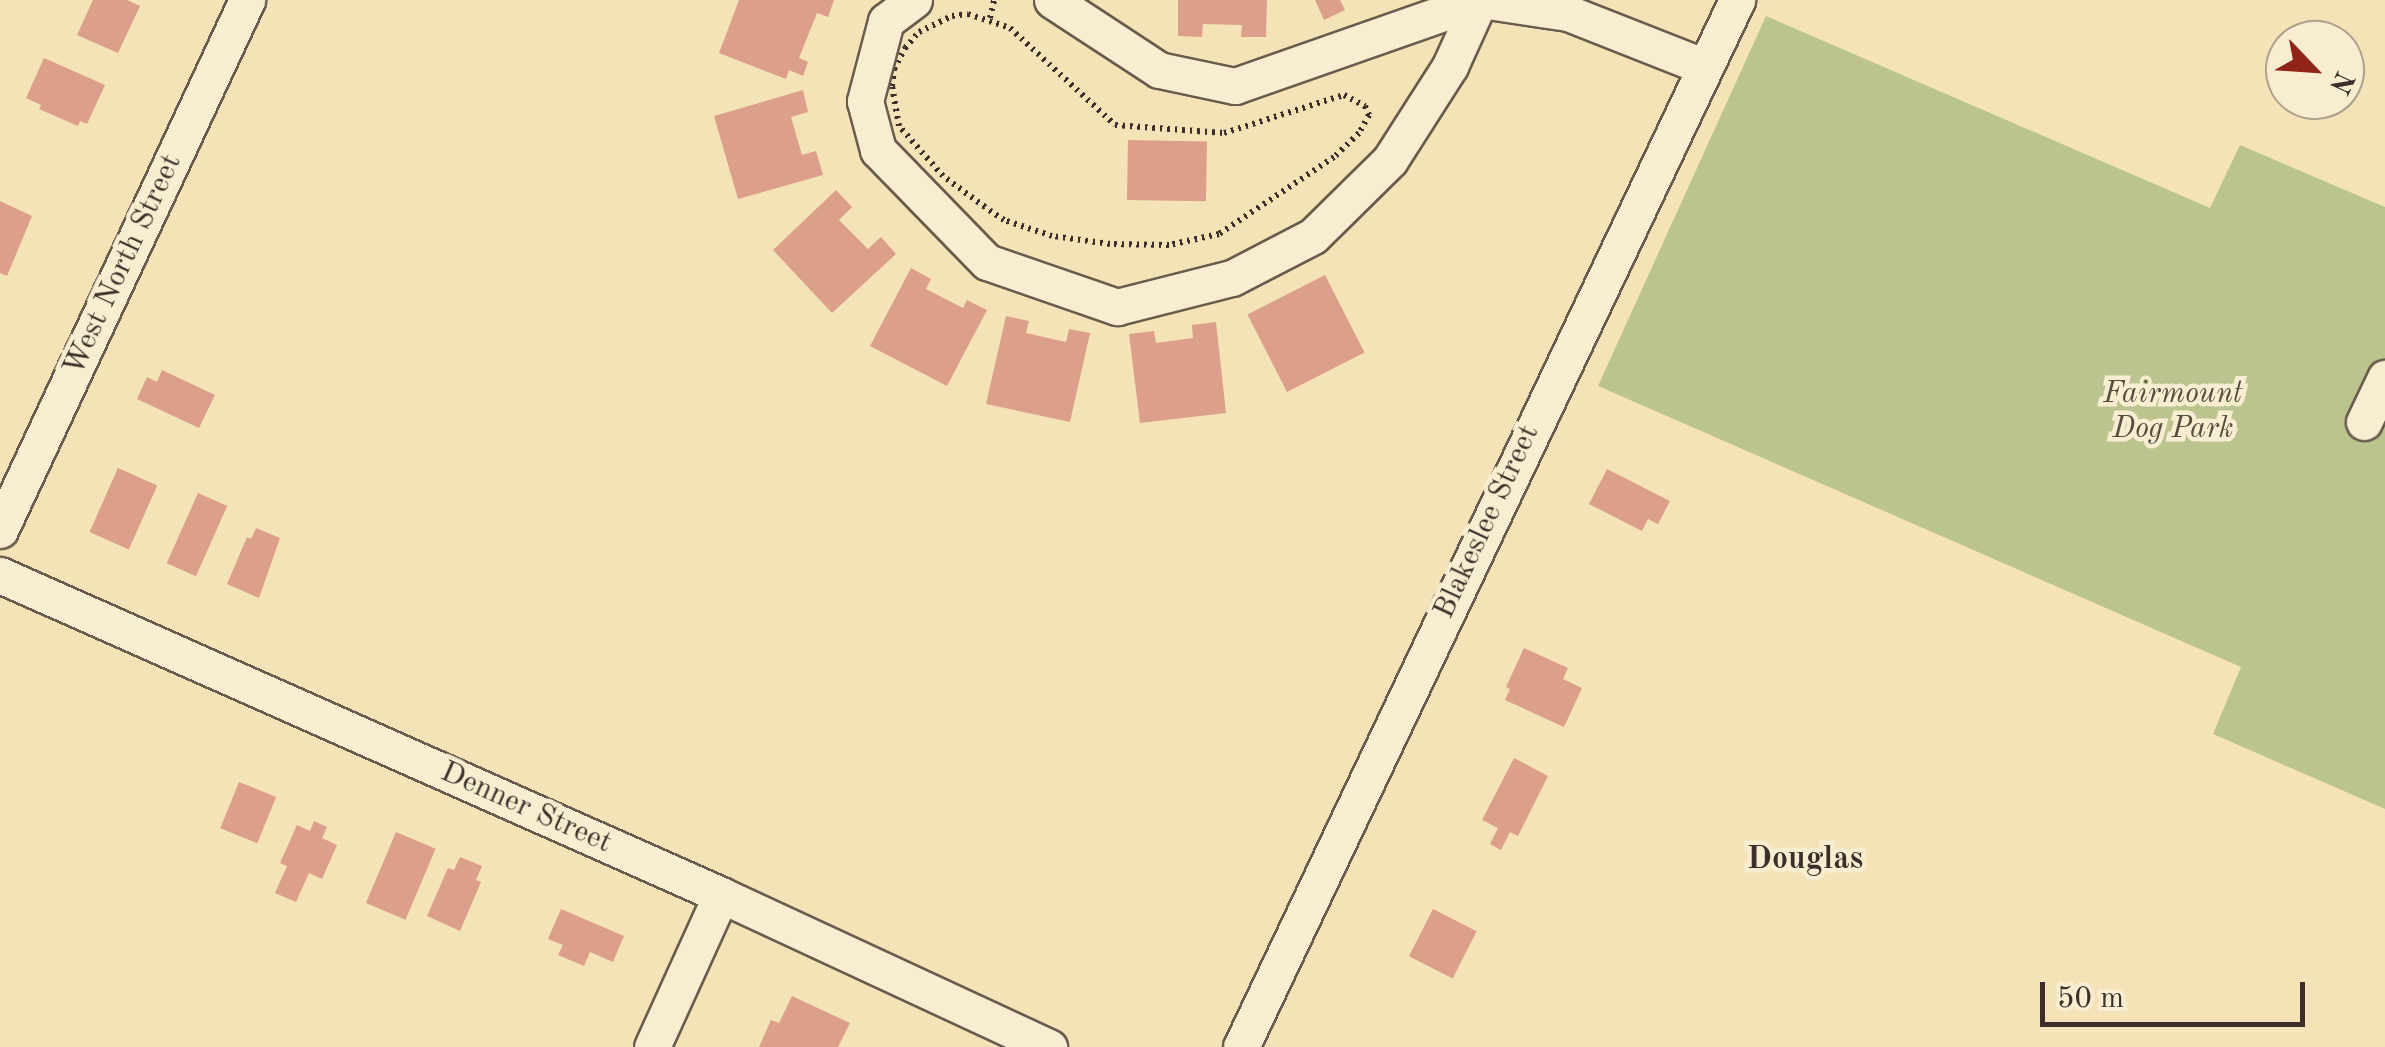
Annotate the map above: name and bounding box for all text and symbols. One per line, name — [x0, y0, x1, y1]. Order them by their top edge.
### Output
north arrow — [2265, 20, 2365, 120]
text: N — [2323, 66, 2358, 97]
street label: West North Street — [56, 149, 190, 381]
park label: Fairmount Dog Park — [2103, 376, 2243, 446]
street label: Blakeslee Street — [1426, 419, 1548, 625]
street label: Denner Street — [435, 754, 617, 862]
district label: Douglas — [1747, 841, 1863, 879]
scale bar — [2045, 962, 2310, 1024]
text: 50 m — [2057, 984, 2124, 1014]

